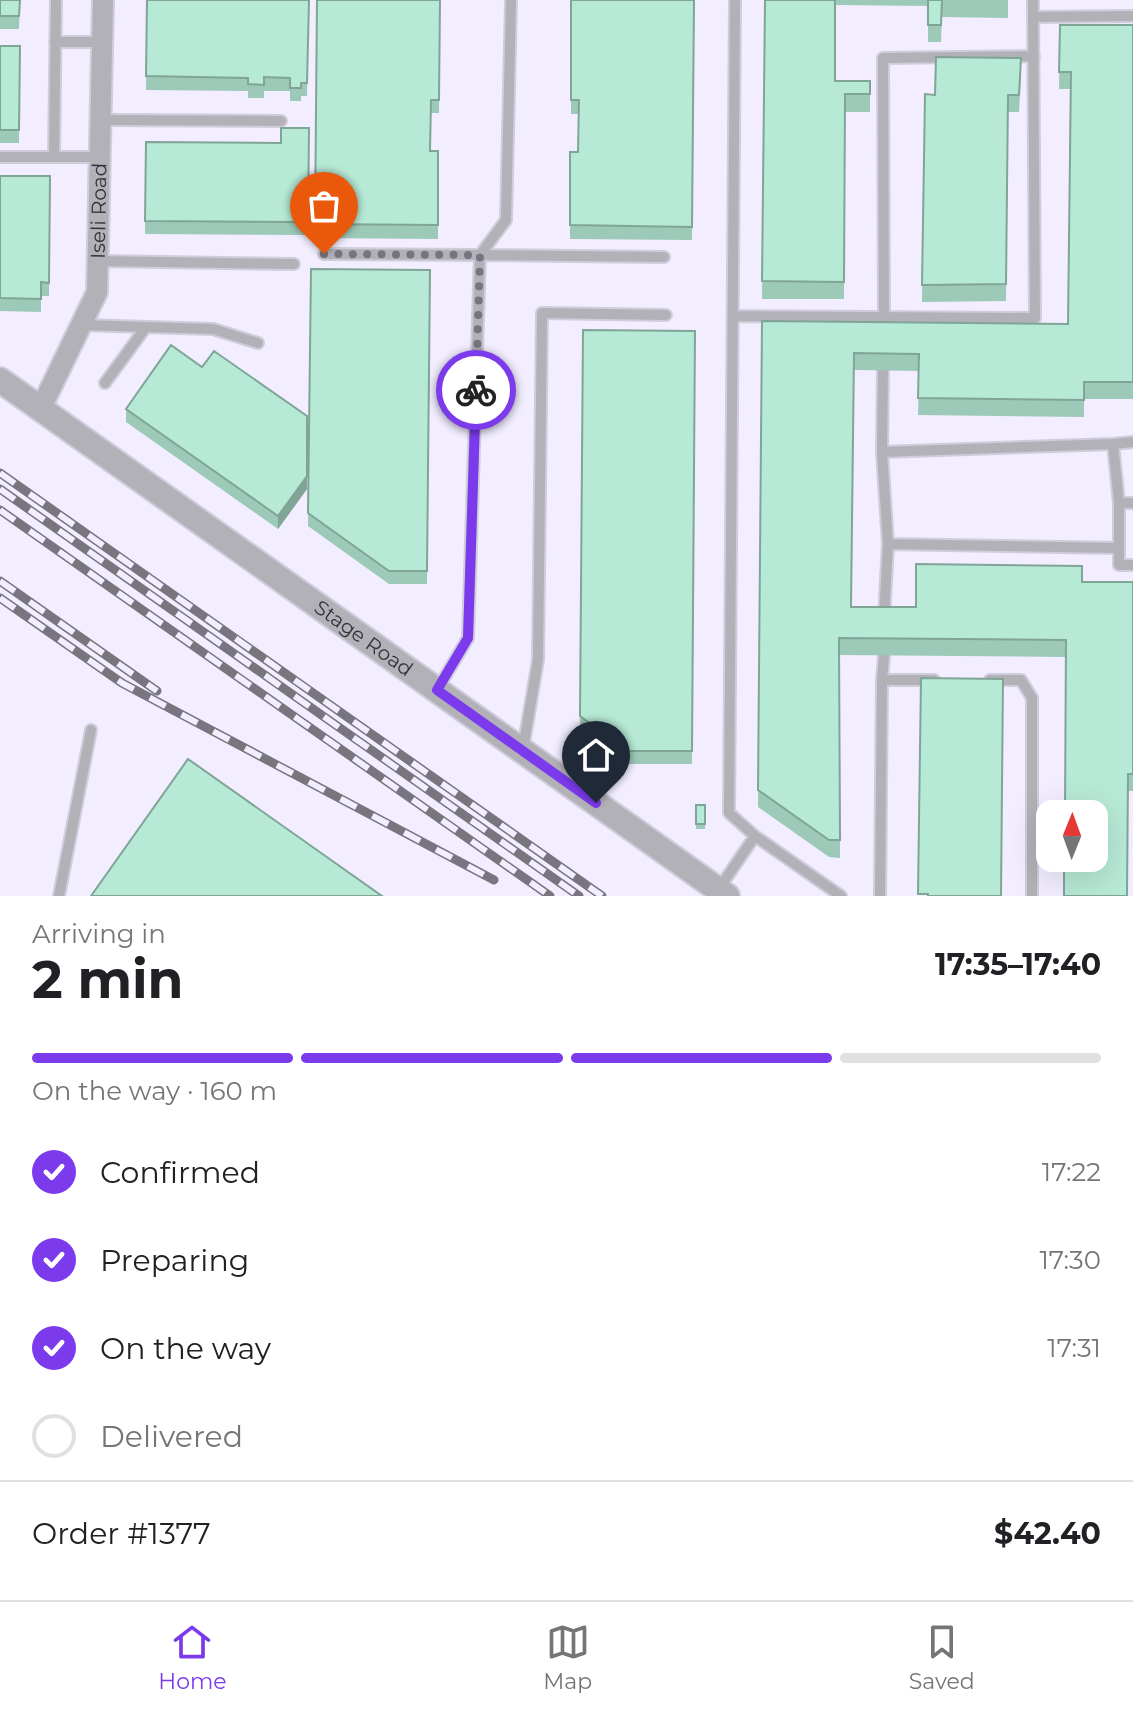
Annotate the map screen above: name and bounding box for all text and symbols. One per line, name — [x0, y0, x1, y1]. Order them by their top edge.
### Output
street label: Iseli Road — [86, 162, 112, 259]
pin — [290, 172, 358, 254]
icon: bag — [302, 184, 346, 228]
courier — [436, 350, 516, 430]
icon: bike — [454, 368, 498, 412]
street label: Stage Road — [310, 595, 418, 681]
pin — [562, 721, 630, 803]
icon: home — [574, 733, 618, 777]
north arrow — [1036, 800, 1108, 872]
map controls — [1036, 800, 1108, 872]
text: Arriving in — [32, 918, 166, 950]
text: 17:35–17:40 — [935, 946, 1101, 983]
text: 2 min — [32, 948, 184, 1011]
text: On the way · 160 m — [32, 1075, 277, 1107]
icon: check — [32, 1150, 76, 1194]
text: Confirmed — [100, 1154, 260, 1191]
text: 17:22 — [1042, 1156, 1101, 1188]
icon: check — [32, 1238, 76, 1282]
text: Preparing — [100, 1242, 249, 1279]
text: 17:30 — [1039, 1244, 1101, 1276]
icon: check — [32, 1326, 76, 1370]
text: On the way — [100, 1330, 271, 1367]
text: 17:31 — [1047, 1332, 1101, 1364]
text: Delivered — [100, 1418, 243, 1455]
text: Order #1377 — [32, 1515, 211, 1552]
text: $42.40 — [994, 1515, 1101, 1552]
tab: Home — [158, 1620, 227, 1695]
tab: Map — [543, 1620, 592, 1695]
tab: Saved — [909, 1620, 975, 1695]

